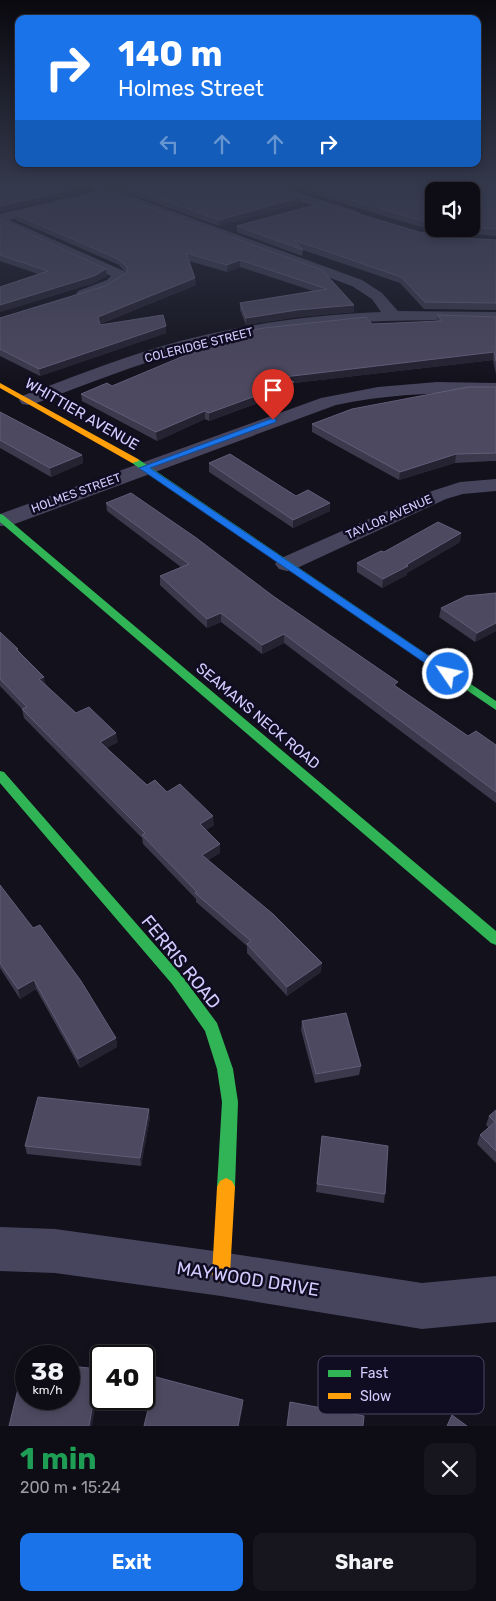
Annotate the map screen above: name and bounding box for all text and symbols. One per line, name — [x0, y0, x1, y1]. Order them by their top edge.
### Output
text: 140 m — [118, 33, 223, 75]
icon: right — [35, 35, 100, 100]
text: Holmes Street — [118, 75, 264, 102]
icon: left — [155, 130, 183, 158]
icon: ahead — [208, 130, 236, 158]
icon: ahead — [261, 130, 289, 158]
icon: right — [314, 130, 342, 158]
map controls — [425, 182, 480, 237]
button: sound — [425, 182, 480, 237]
street label: COLERIDGE STREET — [143, 325, 255, 365]
pin — [252, 369, 294, 420]
street label: WHITTIER AVENUE — [22, 374, 142, 454]
icon: arrive — [259, 376, 287, 404]
street label: HOLMES STREET — [29, 470, 123, 516]
street label: TAYLOR AVENUE — [344, 492, 434, 542]
position arrow — [421, 647, 473, 699]
street label: SEAMANS NECK ROAD — [192, 659, 324, 773]
street label: FERRIS ROAD — [137, 911, 225, 1013]
street label: MAYWOOD DRIVE — [175, 1257, 321, 1301]
speed limit sign: 40 — [90, 1345, 155, 1410]
legend — [318, 1356, 484, 1414]
text: 38 — [31, 1357, 64, 1386]
text: Fast — [360, 1365, 389, 1382]
text: km/h — [33, 1383, 62, 1397]
text: Slow — [360, 1388, 391, 1405]
text: 1 min — [20, 1441, 97, 1477]
button: close — [424, 1443, 476, 1495]
text: 200 m · 15:24 — [20, 1478, 121, 1497]
button: Exit — [20, 1533, 243, 1591]
button: Share — [253, 1533, 476, 1591]

